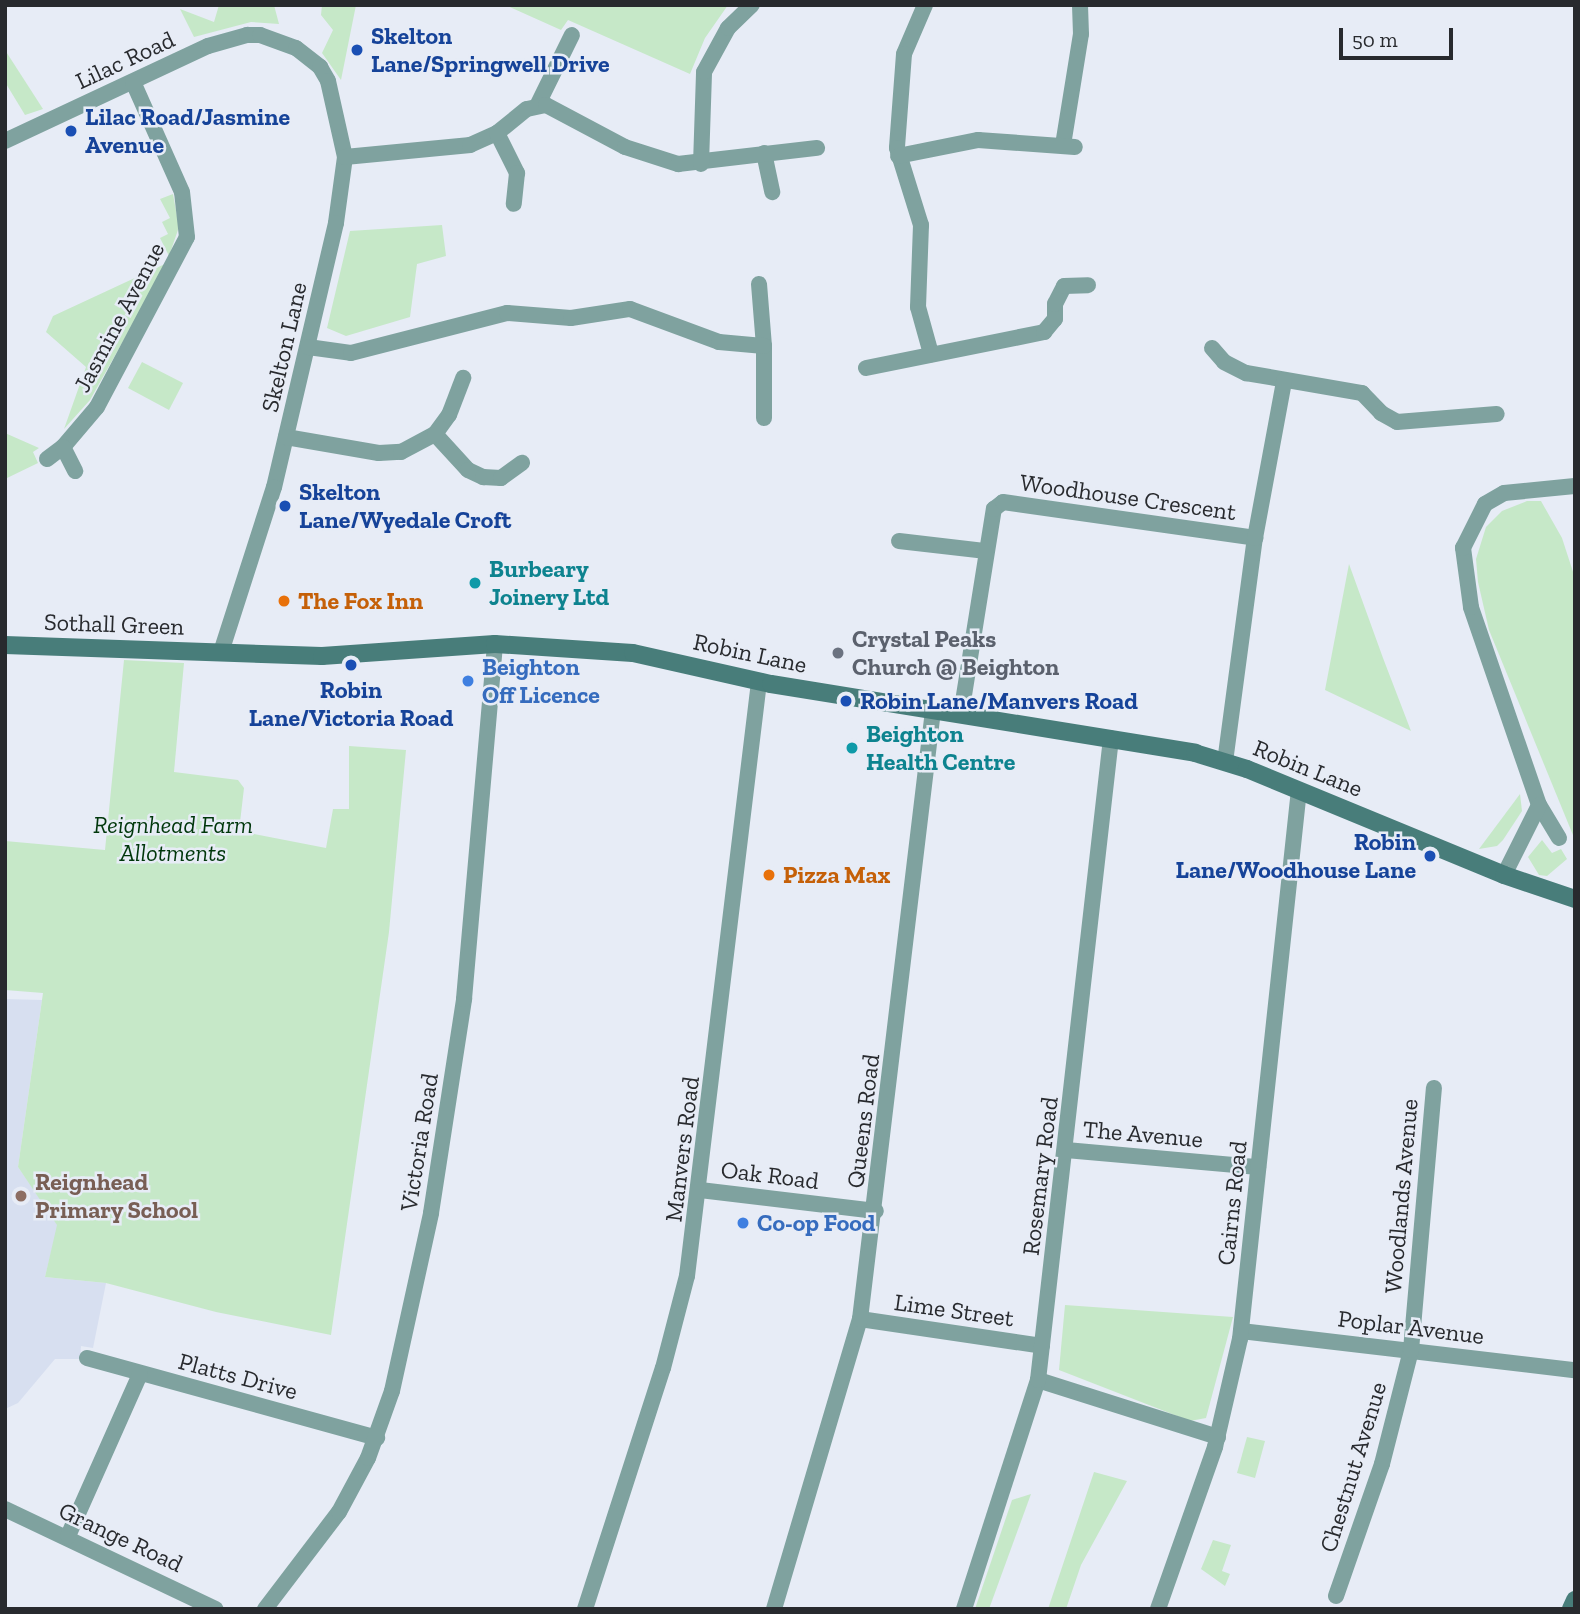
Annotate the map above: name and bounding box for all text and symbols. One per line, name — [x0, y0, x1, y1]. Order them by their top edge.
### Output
scale bar — [1342, 14, 1456, 58]
place label: Skelton Lane/Springwell Drive — [371, 22, 610, 78]
street label: Lilac Road — [71, 25, 179, 95]
text: 50 m — [1352, 27, 1398, 52]
marker: Skelton Lane/Springwell Drive — [349, 42, 365, 58]
place label: Lilac Road/Jasmine Avenue — [85, 103, 290, 159]
marker: Lilac Road/Jasmine Avenue — [63, 123, 79, 139]
street label: Jasmine Avenue — [67, 237, 171, 397]
street label: Skelton Lane — [255, 279, 313, 415]
street label: Woodhouse Crescent — [1018, 468, 1238, 526]
place label: Skelton Lane/Wyedale Croft — [299, 478, 511, 534]
marker: Skelton Lane/Wyedale Croft — [277, 498, 293, 514]
place label: Burbeary Joinery Ltd — [489, 555, 610, 611]
marker: Burbeary Joinery Ltd — [467, 575, 483, 591]
place label: The Fox Inn — [298, 587, 423, 615]
marker: The Fox Inn — [276, 593, 292, 609]
street label: Sothall Green — [43, 607, 185, 641]
place label: Crystal Peaks Church @ Beighton — [852, 625, 1059, 681]
street label: Robin Lane — [691, 627, 809, 679]
marker: Crystal Peaks Church @ Beighton — [830, 645, 846, 661]
place label: Beighton Off Licence — [482, 653, 600, 709]
marker: Robin Lane/Victoria Road — [343, 657, 359, 673]
marker: Beighton Off Licence — [460, 673, 476, 689]
place label: Robin Lane/Victoria Road — [249, 676, 453, 732]
place label: Robin Lane/Manvers Road — [860, 687, 1138, 715]
marker: Robin Lane/Manvers Road — [838, 693, 854, 709]
place label: Beighton Health Centre — [866, 720, 1015, 776]
street label: Robin Lane — [1249, 733, 1367, 803]
marker: Beighton Health Centre — [844, 740, 860, 756]
park label: Reignhead Farm Allotments — [93, 811, 253, 867]
place label: Robin Lane/Woodhouse Lane — [1176, 828, 1416, 884]
marker: Robin Lane/Woodhouse Lane — [1422, 848, 1438, 864]
place label: Pizza Max — [783, 861, 890, 889]
marker: Pizza Max — [761, 867, 777, 883]
street label: Queens Road — [840, 1052, 886, 1190]
street label: Victoria Road — [394, 1071, 444, 1213]
street label: Manvers Road — [659, 1075, 705, 1223]
street label: Rosemary Road — [1016, 1095, 1064, 1257]
street label: Woodlands Avenue — [1378, 1097, 1424, 1295]
street label: The Avenue — [1081, 1114, 1205, 1154]
street label: Cairns Road — [1211, 1139, 1253, 1267]
street label: Oak Road — [719, 1155, 821, 1195]
place label: Reignhead Primary School — [35, 1168, 199, 1224]
marker: Reignhead Primary School — [13, 1188, 29, 1204]
place label: Co-op Food — [757, 1209, 875, 1237]
marker: Co-op Food — [735, 1215, 751, 1231]
street label: Lime Street — [892, 1287, 1016, 1333]
street label: Poplar Avenue — [1336, 1304, 1486, 1350]
street label: Platts Drive — [175, 1346, 301, 1406]
street label: Chestnut Avenue — [1313, 1378, 1393, 1556]
street label: Grange Road — [54, 1496, 188, 1578]

